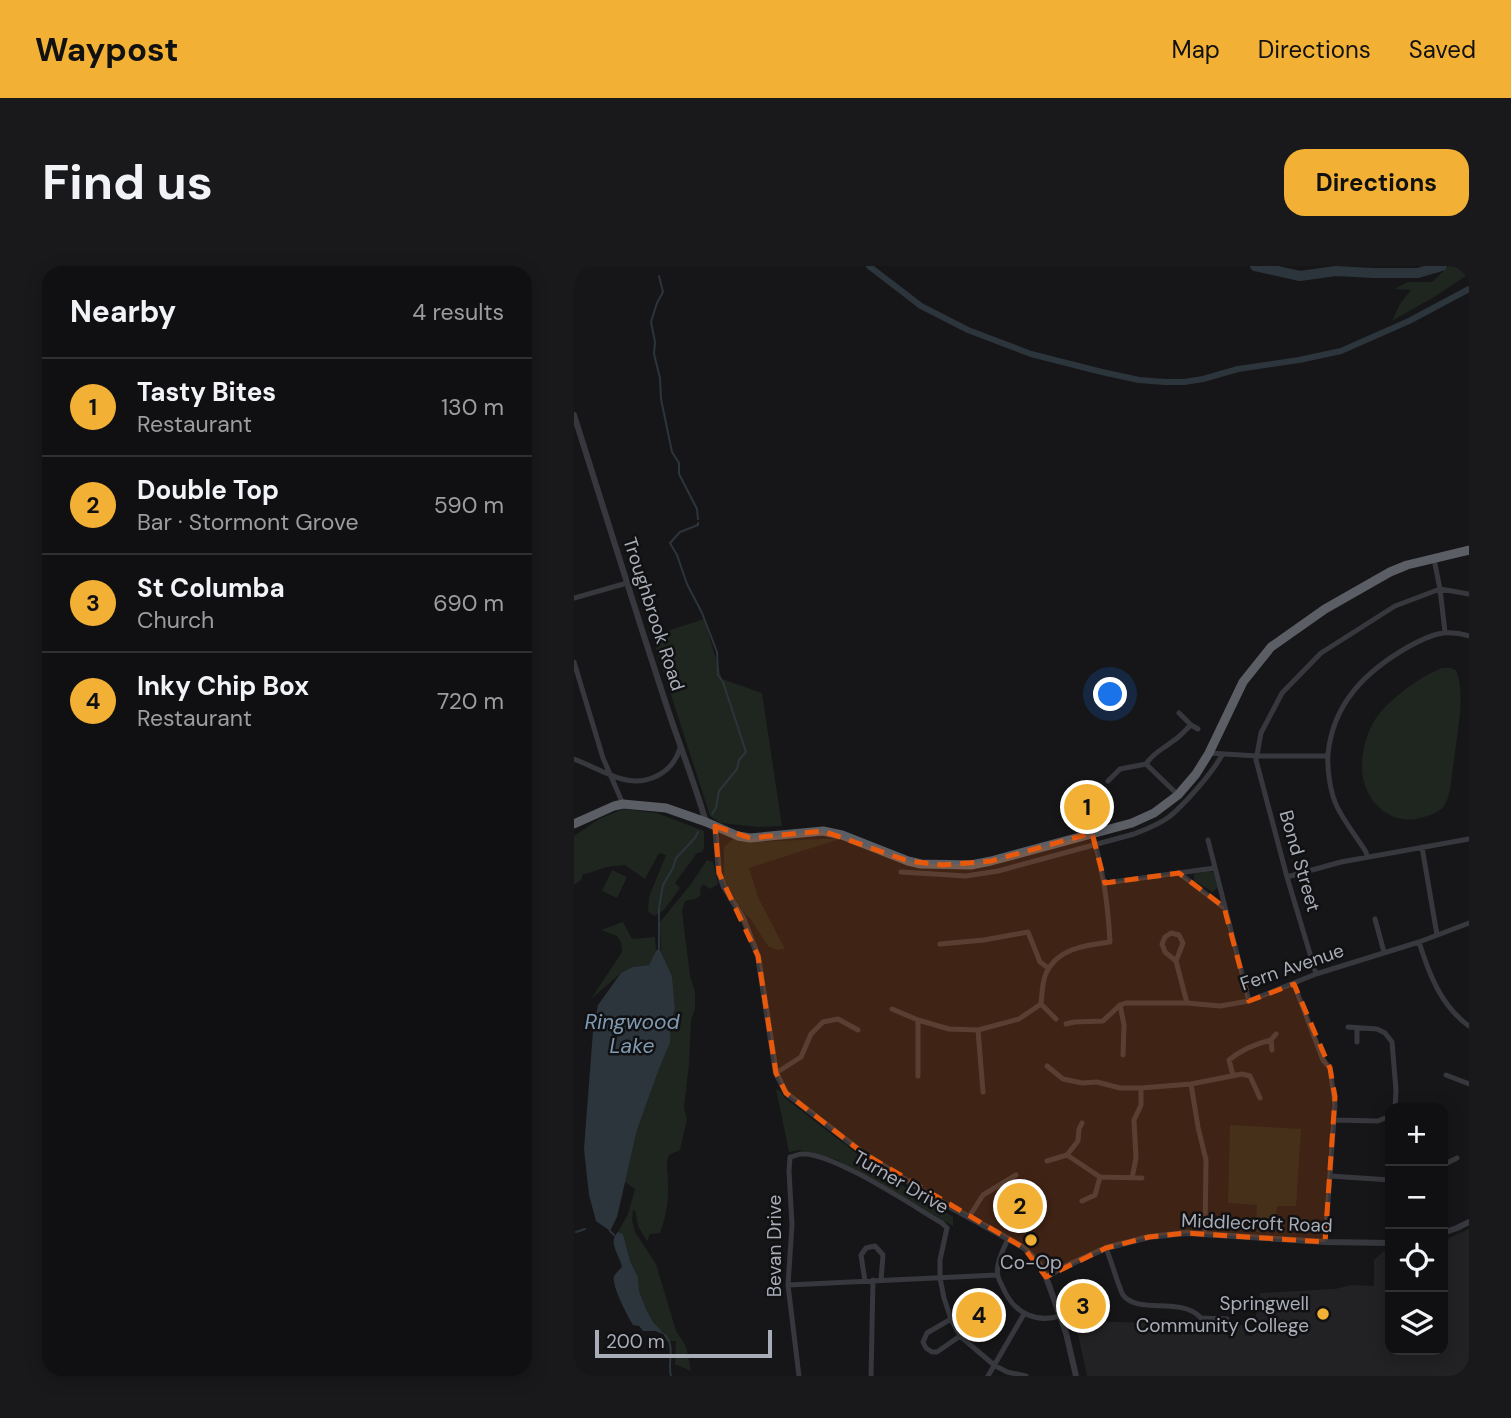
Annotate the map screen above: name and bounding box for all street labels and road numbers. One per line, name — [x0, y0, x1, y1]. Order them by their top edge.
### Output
street label: Troughbrook Road — [617, 534, 691, 694]
street label: Bond Street — [1274, 807, 1326, 915]
street label: Fern Avenue — [1237, 938, 1347, 996]
street label: Turner Drive — [849, 1145, 953, 1219]
street label: Bevan Drive — [762, 1195, 787, 1297]
street label: Middlecroft Road — [1181, 1208, 1333, 1238]

